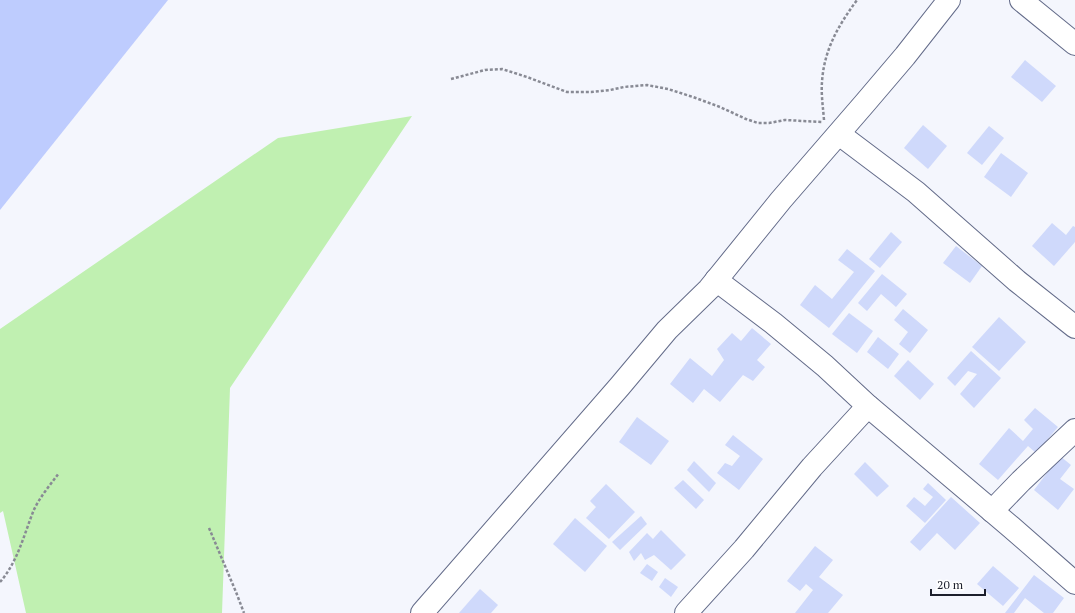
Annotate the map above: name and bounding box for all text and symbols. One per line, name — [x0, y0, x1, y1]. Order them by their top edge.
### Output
scale bar — [931, 571, 985, 597]
text: 20 m — [937, 577, 964, 592]

